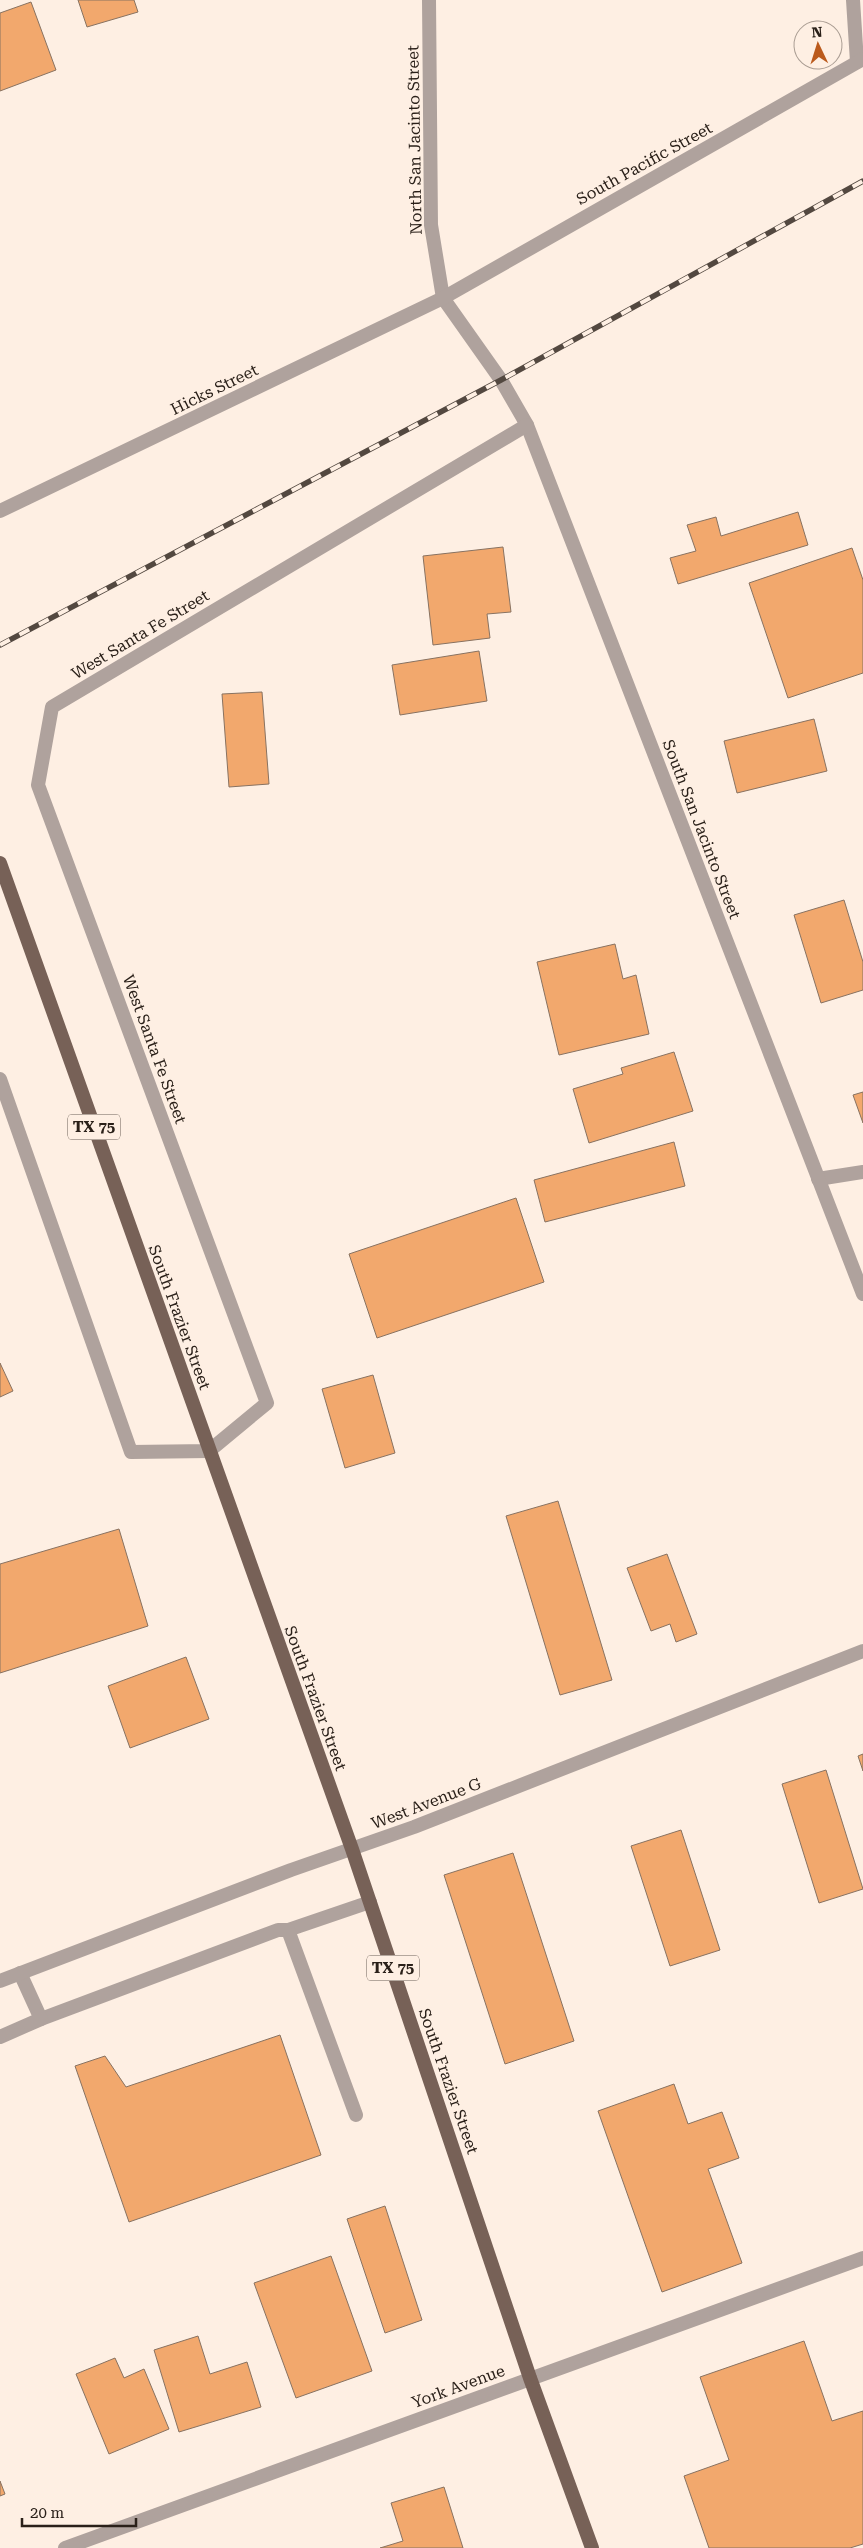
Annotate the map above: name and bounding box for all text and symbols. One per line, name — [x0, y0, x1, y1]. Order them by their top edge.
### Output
north arrow — [793, 20, 843, 70]
text: N — [811, 24, 823, 40]
street label: North San Jacinto Street — [403, 45, 426, 235]
street label: South Pacific Street — [573, 118, 716, 209]
street label: Hicks Street — [167, 360, 261, 419]
street label: West Santa Fe Street — [68, 586, 213, 683]
street label: South San Jacinto Street — [659, 737, 745, 922]
street label: West Santa Fe Street — [119, 972, 190, 1126]
road number: TX 75 — [68, 1114, 120, 1140]
street label: South Frazier Street — [144, 1242, 215, 1392]
street label: South Frazier Street — [280, 1623, 351, 1773]
street label: West Avenue G — [369, 1774, 484, 1833]
road number: TX 75 — [367, 1956, 419, 1980]
street label: South Frazier Street — [415, 2006, 482, 2157]
street label: York Avenue — [409, 2361, 508, 2412]
scale bar — [22, 2496, 136, 2528]
text: 20 m — [30, 2504, 65, 2522]

